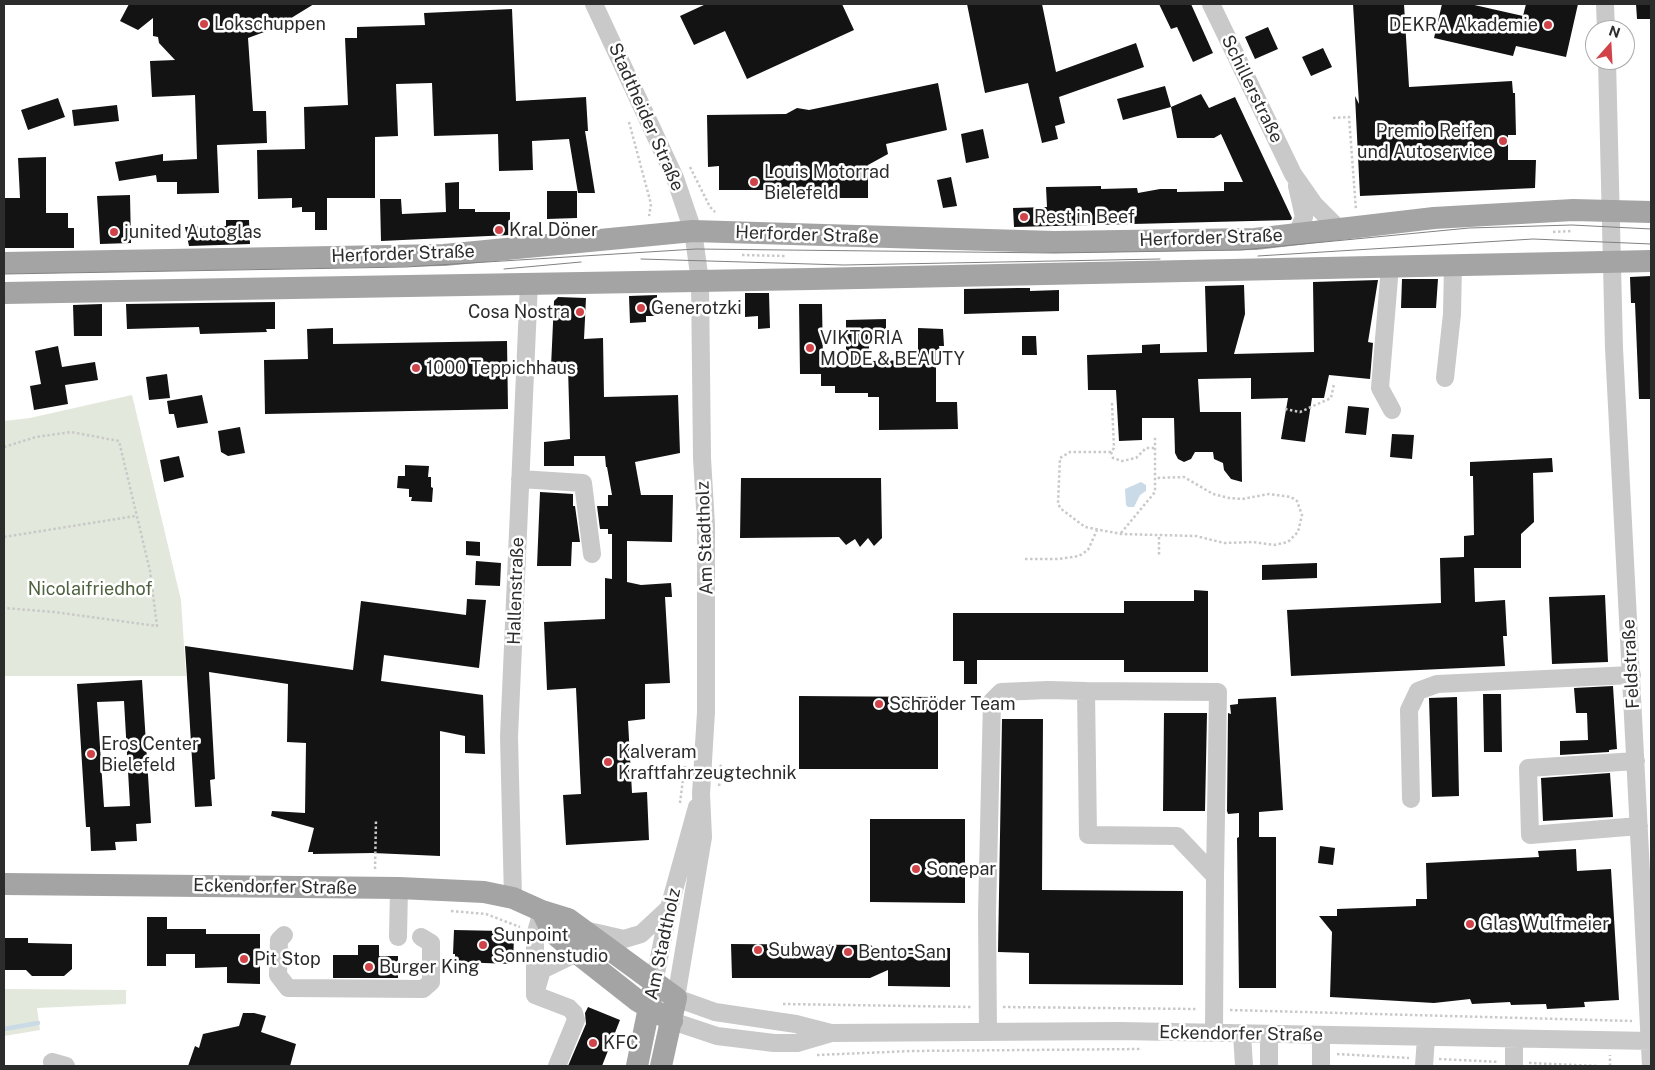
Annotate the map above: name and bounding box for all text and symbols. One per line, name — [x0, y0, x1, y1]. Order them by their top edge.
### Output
place label: Lokschuppen — [214, 13, 326, 35]
place label: DEKRA Akademie — [1389, 14, 1538, 36]
marker: Lokschuppen — [198, 18, 210, 30]
marker: DEKRA Akademie — [1542, 19, 1554, 31]
north arrow — [1585, 20, 1635, 70]
text: N — [1607, 22, 1622, 41]
street label: Schillerstraße — [1217, 32, 1287, 146]
street label: Stadtheider Straße — [604, 40, 688, 194]
place label: Premio Reifen und Autoservice — [1357, 120, 1493, 162]
marker: Premio Reifen und Autoservice — [1497, 135, 1509, 147]
place label: Louis Motorrad Bielefeld — [764, 161, 890, 203]
marker: Louis Motorrad Bielefeld — [748, 176, 760, 188]
place label: Rest in Beef — [1034, 206, 1135, 228]
marker: Rest in Beef — [1018, 211, 1030, 223]
place label: Kral Döner — [509, 219, 598, 241]
place label: junited Autoglas — [124, 221, 262, 243]
street label: Herforder Straße — [735, 222, 879, 248]
marker: Kral Döner — [493, 224, 505, 236]
street label: Herforder Straße — [1139, 225, 1283, 251]
marker: junited Autoglas — [108, 226, 120, 238]
street label: Herforder Straße — [331, 241, 475, 267]
place label: Generotzki — [651, 297, 742, 319]
place label: Cosa Nostra — [468, 301, 570, 323]
marker: Generotzki — [635, 302, 647, 314]
marker: Cosa Nostra — [574, 306, 586, 318]
place label: VIKTORIA MODE & BEAUTY — [820, 327, 965, 369]
marker: VIKTORIA MODE & BEAUTY — [804, 342, 816, 354]
place label: 1000 Teppichhaus — [426, 357, 576, 379]
marker: 1000 Teppichhaus — [410, 362, 422, 374]
street label: Am Stadtholz — [692, 481, 718, 595]
street label: Hallenstraße — [503, 537, 529, 645]
park label: Nicolaifriedhof — [28, 578, 152, 600]
street label: Feldstraße — [1618, 619, 1644, 709]
place label: Schröder Team — [889, 693, 1016, 715]
marker: Schröder Team — [873, 698, 885, 710]
place label: Eros Center Bielefeld — [101, 733, 199, 776]
place label: Kalveram Kraftfahrzeugtechnik — [618, 741, 797, 784]
marker: Eros Center Bielefeld — [85, 748, 97, 760]
marker: Kalveram Kraftfahrzeugtechnik — [602, 756, 614, 768]
place label: Sonepar — [926, 858, 996, 880]
marker: Sonepar — [910, 863, 922, 875]
street label: Eckendorfer Straße — [193, 875, 357, 899]
street label: Am Stadtholz — [641, 886, 685, 1002]
place label: Glas Wulfmeier — [1480, 913, 1609, 935]
marker: Glas Wulfmeier — [1464, 918, 1476, 930]
place label: Sunpoint Sonnenstudio — [493, 924, 608, 966]
marker: Sunpoint Sonnenstudio — [477, 939, 489, 951]
place label: Subway — [768, 939, 834, 961]
place label: Bento-San — [858, 941, 946, 963]
marker: Subway — [752, 944, 764, 956]
marker: Bento-San — [842, 946, 854, 958]
place label: Pit Stop — [254, 948, 321, 970]
marker: Pit Stop — [238, 953, 250, 965]
place label: Burger King — [379, 956, 479, 978]
marker: Burger King — [363, 961, 375, 973]
street label: Eckendorfer Straße — [1159, 1022, 1323, 1046]
place label: KFC — [603, 1032, 638, 1054]
marker: KFC — [587, 1037, 599, 1049]

